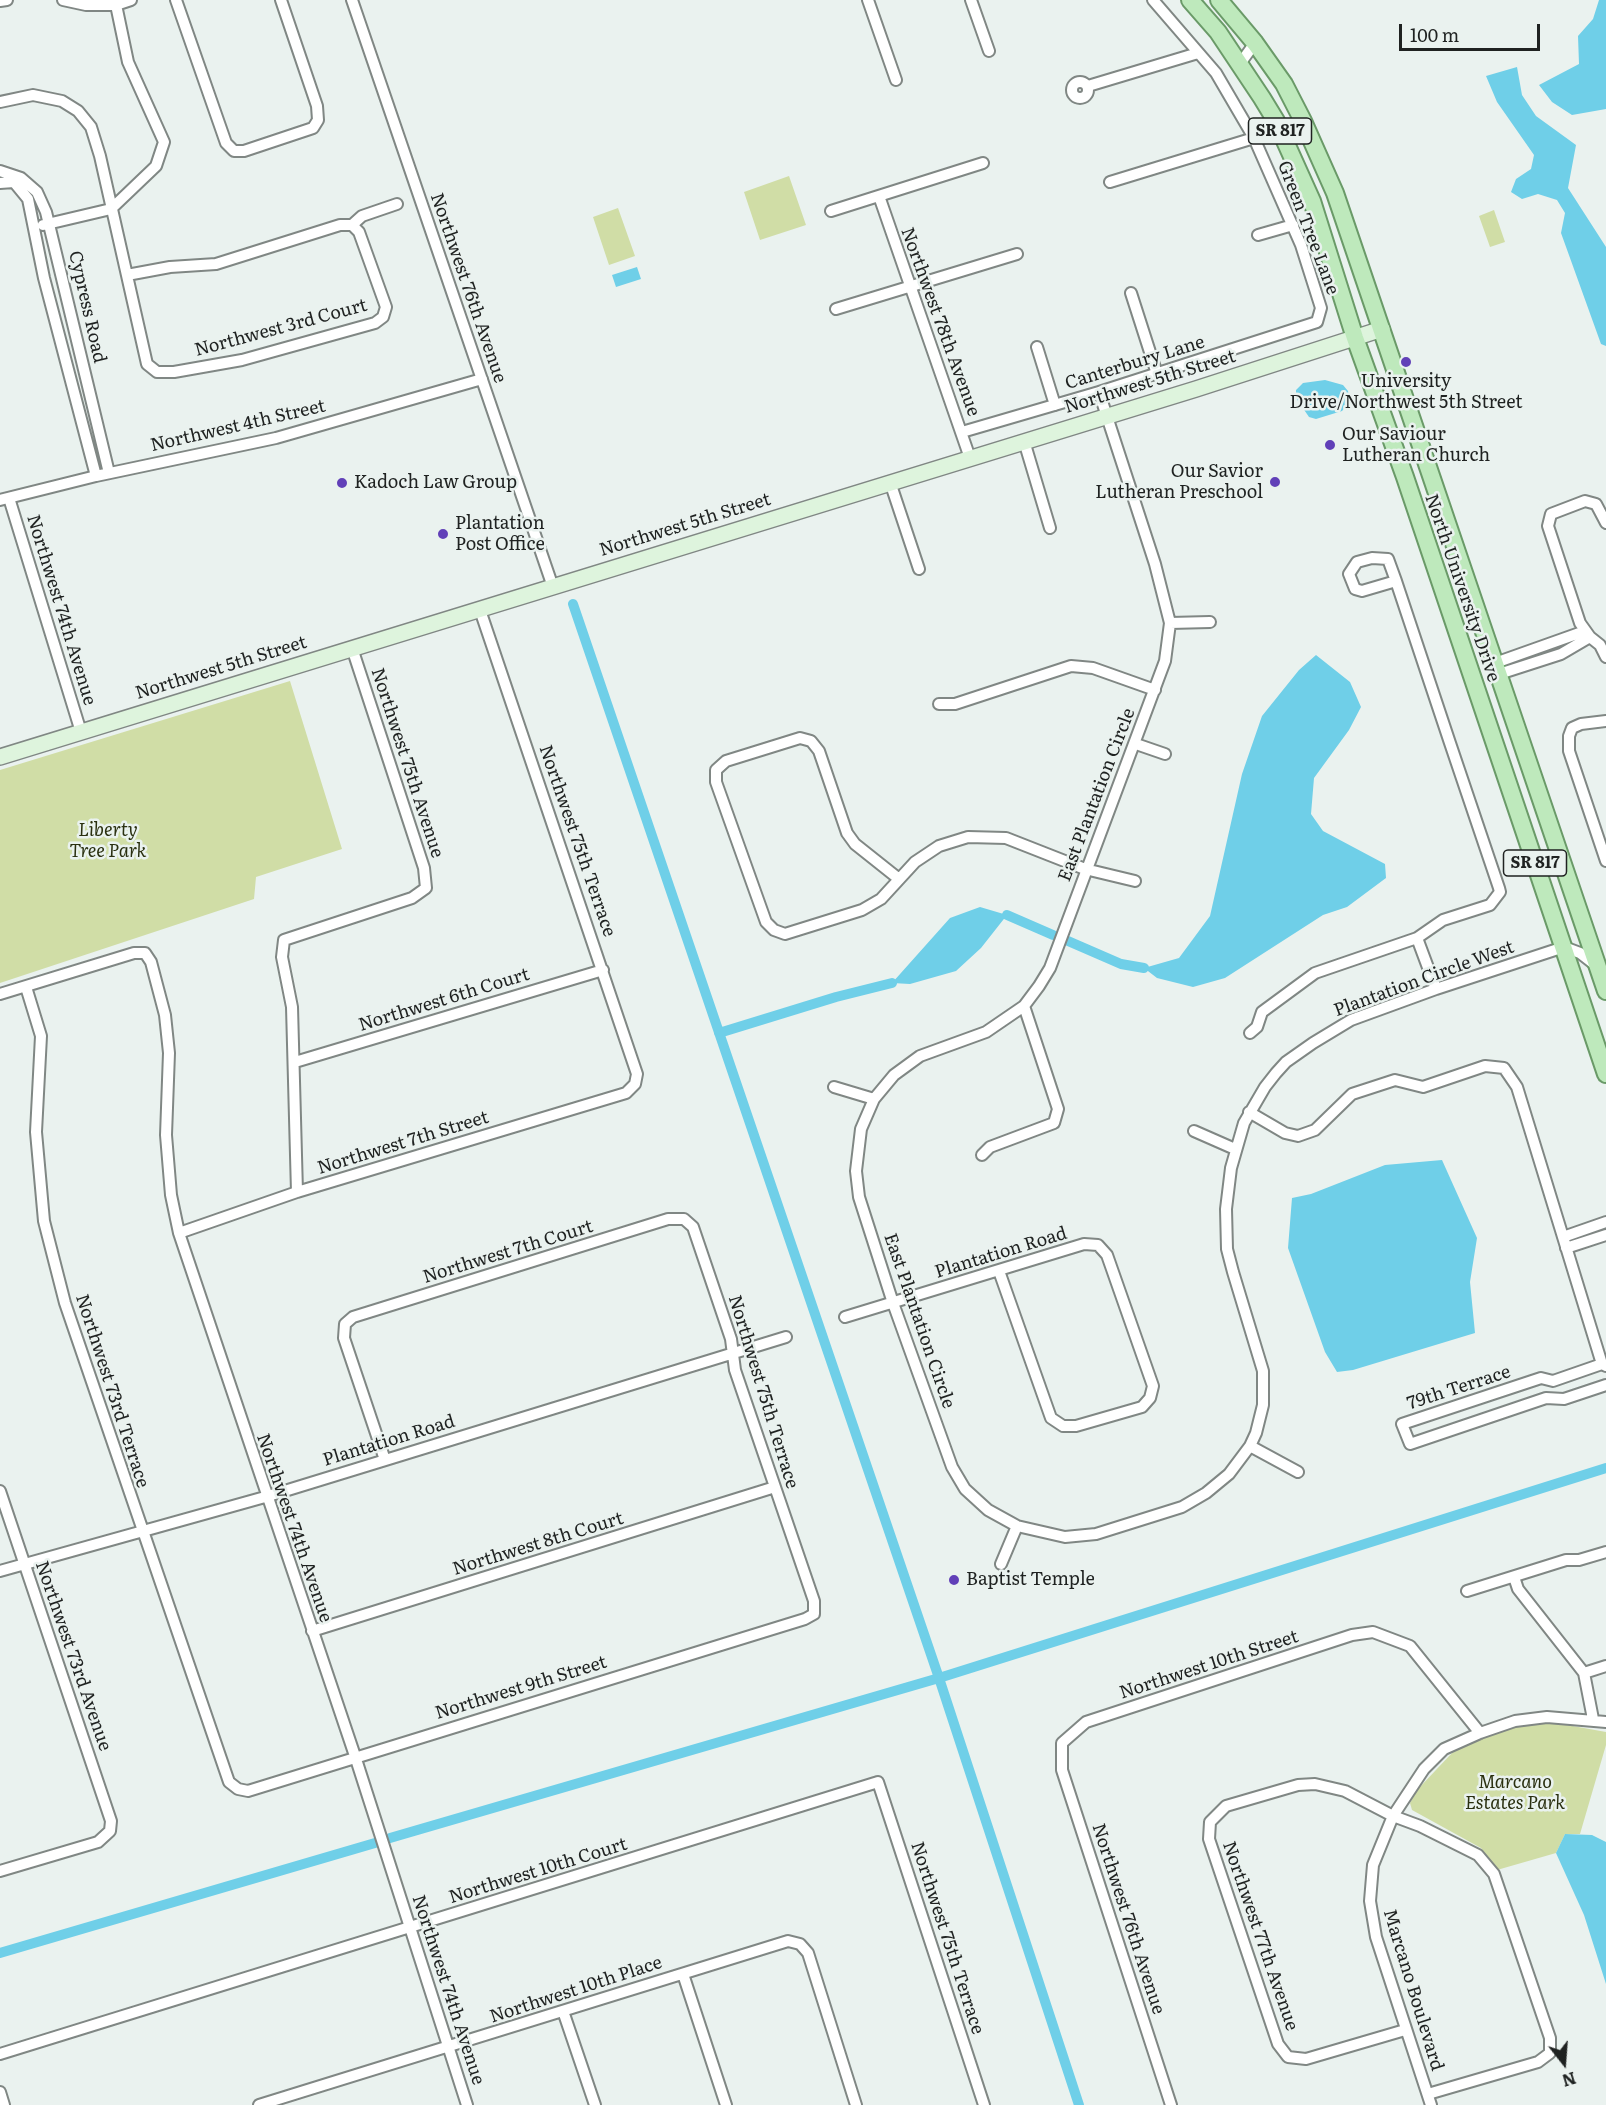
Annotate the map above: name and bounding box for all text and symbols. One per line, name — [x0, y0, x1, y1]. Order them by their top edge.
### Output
scale bar — [1402, 12, 1543, 50]
text: 100 m — [1410, 21, 1459, 48]
road number: SR 817 — [1248, 118, 1312, 144]
street label: Green Tree Lane — [1273, 158, 1343, 298]
street label: Northwest 76th Avenue — [425, 190, 511, 386]
street label: Northwest 78th Avenue — [896, 224, 984, 420]
street label: Cypress Road — [64, 249, 110, 365]
street label: Northwest 3rd Court — [192, 295, 370, 361]
street label: Canterbury Lane — [1063, 332, 1207, 394]
street label: Northwest 5th Street — [1062, 346, 1238, 418]
marker: University Drive/Northwest 5th Street — [1399, 355, 1413, 369]
place label: University Drive/Northwest 5th Street — [1289, 371, 1523, 413]
street label: Northwest 4th Street — [148, 395, 328, 457]
place label: Our Saviour Lutheran Church — [1342, 424, 1490, 466]
marker: Our Saviour Lutheran Church — [1323, 438, 1337, 452]
place label: Our Savior Lutheran Preschool — [1095, 461, 1263, 504]
place label: Kadoch Law Group — [354, 472, 517, 494]
marker: Our Savior Lutheran Preschool — [1268, 475, 1282, 489]
marker: Kadoch Law Group — [335, 476, 349, 490]
street label: Northwest 5th Street — [597, 489, 773, 561]
street label: North University Drive — [1420, 491, 1504, 685]
street label: Northwest 74th Avenue — [22, 512, 100, 708]
place label: Plantation Post Office — [455, 513, 545, 556]
marker: Plantation Post Office — [436, 527, 450, 541]
street label: Northwest 5th Street — [133, 632, 309, 704]
street label: Northwest 75th Avenue — [366, 665, 448, 861]
street label: East Plantation Circle — [1054, 705, 1140, 885]
street label: Northwest 75th Terrace — [534, 742, 620, 940]
park label: Liberty Tree Park — [69, 820, 147, 862]
road number: SR 817 — [1504, 850, 1567, 876]
street label: Plantation Circle West — [1331, 936, 1517, 1022]
street label: Northwest 6th Court — [356, 964, 532, 1036]
street label: Northwest 7th Street — [315, 1107, 491, 1179]
street label: Northwest 7th Court — [420, 1216, 596, 1288]
street label: Plantation Road — [932, 1223, 1070, 1283]
street label: East Plantation Circle — [879, 1231, 959, 1411]
street label: Northwest 73rd Terrace — [70, 1291, 154, 1491]
street label: Northwest 75th Terrace — [723, 1293, 803, 1491]
street label: 79th Terrace — [1405, 1361, 1513, 1415]
street label: Plantation Road — [320, 1411, 458, 1471]
street label: Northwest 74th Avenue — [251, 1431, 337, 1625]
street label: Northwest 8th Court — [450, 1508, 626, 1580]
street label: Northwest 73rd Avenue — [30, 1558, 116, 1754]
place label: Baptist Temple — [966, 1569, 1095, 1591]
marker: Baptist Temple — [947, 1573, 961, 1587]
street label: Northwest 10th Street — [1117, 1626, 1301, 1704]
street label: Northwest 9th Street — [433, 1652, 609, 1724]
park label: Marcano Estates Park — [1465, 1772, 1565, 1814]
street label: Northwest 76th Avenue — [1087, 1821, 1169, 2017]
street label: Northwest 10th Court — [446, 1834, 630, 1908]
street label: Northwest 77th Avenue — [1217, 1838, 1303, 2034]
street label: Northwest 75th Terrace — [906, 1839, 988, 2037]
street label: Northwest 74th Avenue — [407, 1892, 489, 2088]
street label: Marcano Boulevard — [1378, 1907, 1448, 2073]
street label: Northwest 10th Place — [487, 1952, 665, 2028]
north arrow — [1534, 2033, 1594, 2093]
text: N — [1559, 2067, 1579, 2094]

